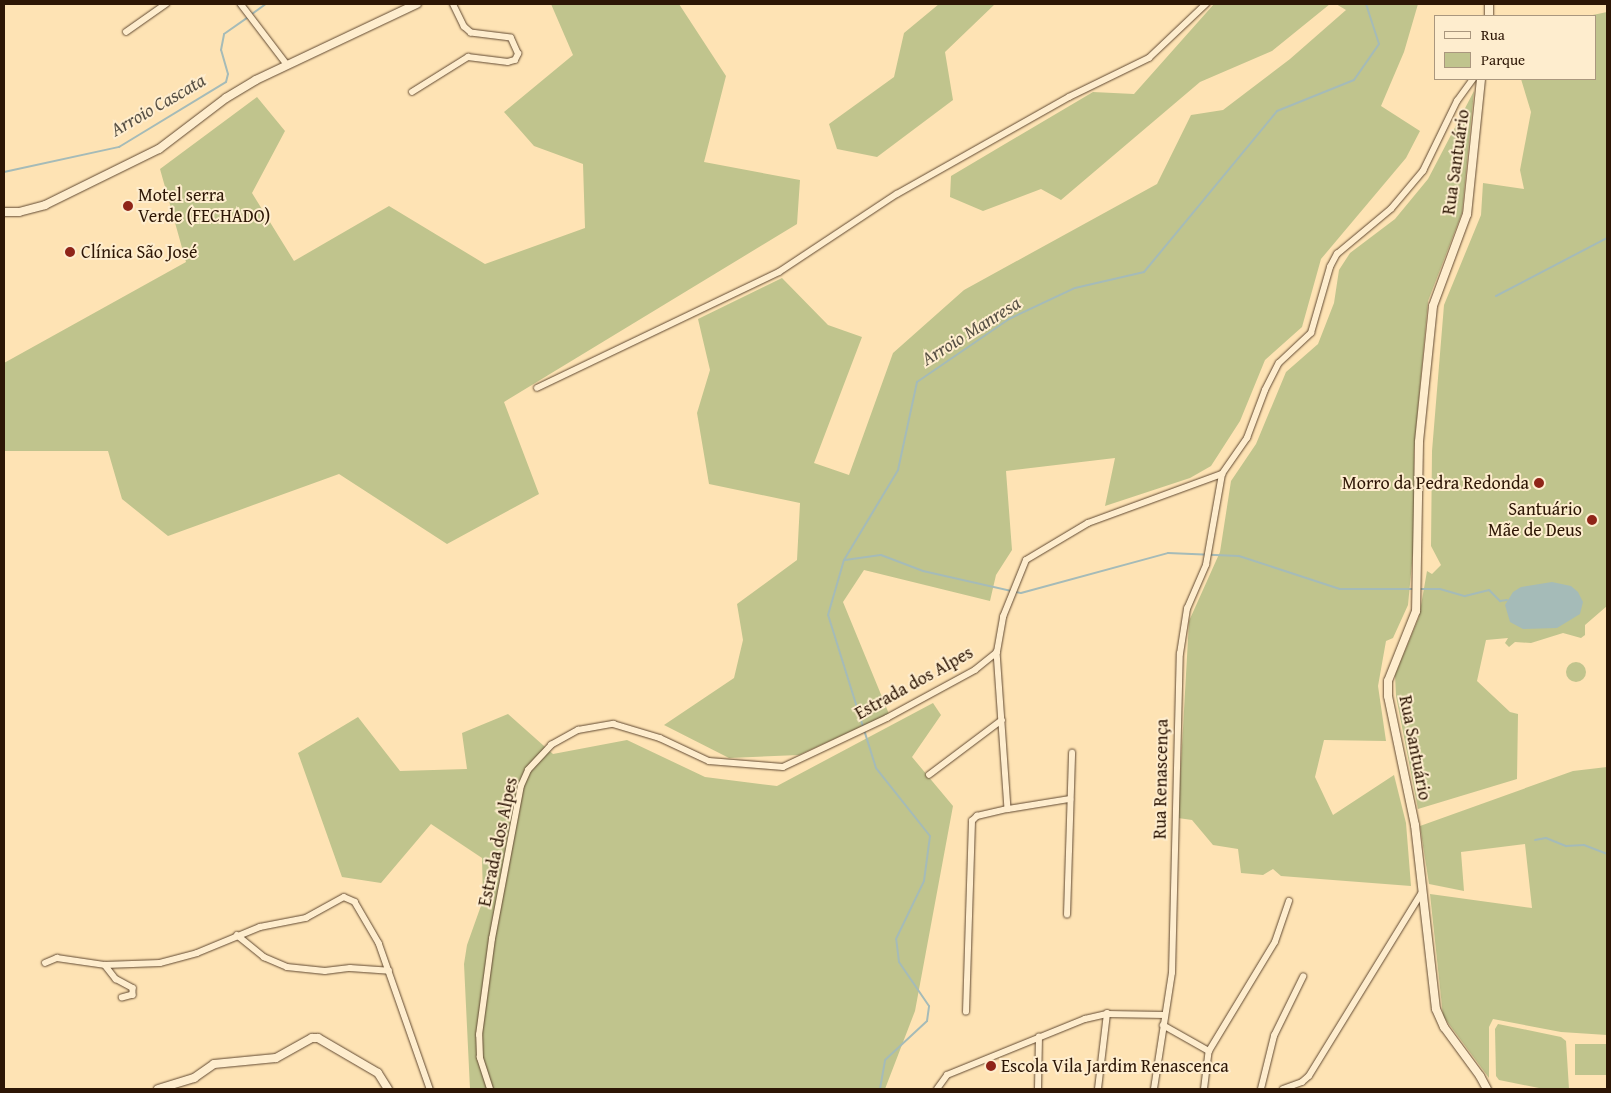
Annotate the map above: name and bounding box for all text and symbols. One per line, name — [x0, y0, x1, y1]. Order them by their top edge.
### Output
legend — [1434, 15, 1596, 80]
text: Rua — [1481, 24, 1505, 45]
text: Parque — [1481, 49, 1525, 70]
water label: Arroio Cascata — [106, 69, 210, 141]
street label: Rua Santuário — [1438, 108, 1474, 216]
place label: Motel serra Verde (FECHADO) — [138, 185, 270, 228]
marker: Motel serra Verde (FECHADO) — [122, 200, 134, 212]
place label: Clínica São José — [81, 241, 197, 263]
marker: Clínica São José — [63, 245, 77, 259]
water label: Arroio Manresa — [917, 292, 1025, 370]
place label: Morro da Pedra Redonda — [1342, 472, 1529, 494]
marker: Morro da Pedra Redonda — [1533, 477, 1545, 489]
place label: Santuário Mãe de Deus — [1488, 499, 1582, 542]
marker: Santuário Mãe de Deus — [1586, 514, 1598, 526]
street label: Estrada dos Alpes — [851, 642, 977, 724]
street label: Rua Santuário — [1394, 694, 1436, 802]
street label: Rua Renascença — [1149, 719, 1173, 839]
street label: Estrada dos Alpes — [474, 775, 522, 909]
place label: Escola Vila Jardim Renascenca — [1001, 1055, 1229, 1077]
marker: Escola Vila Jardim Renascenca — [985, 1060, 997, 1072]

